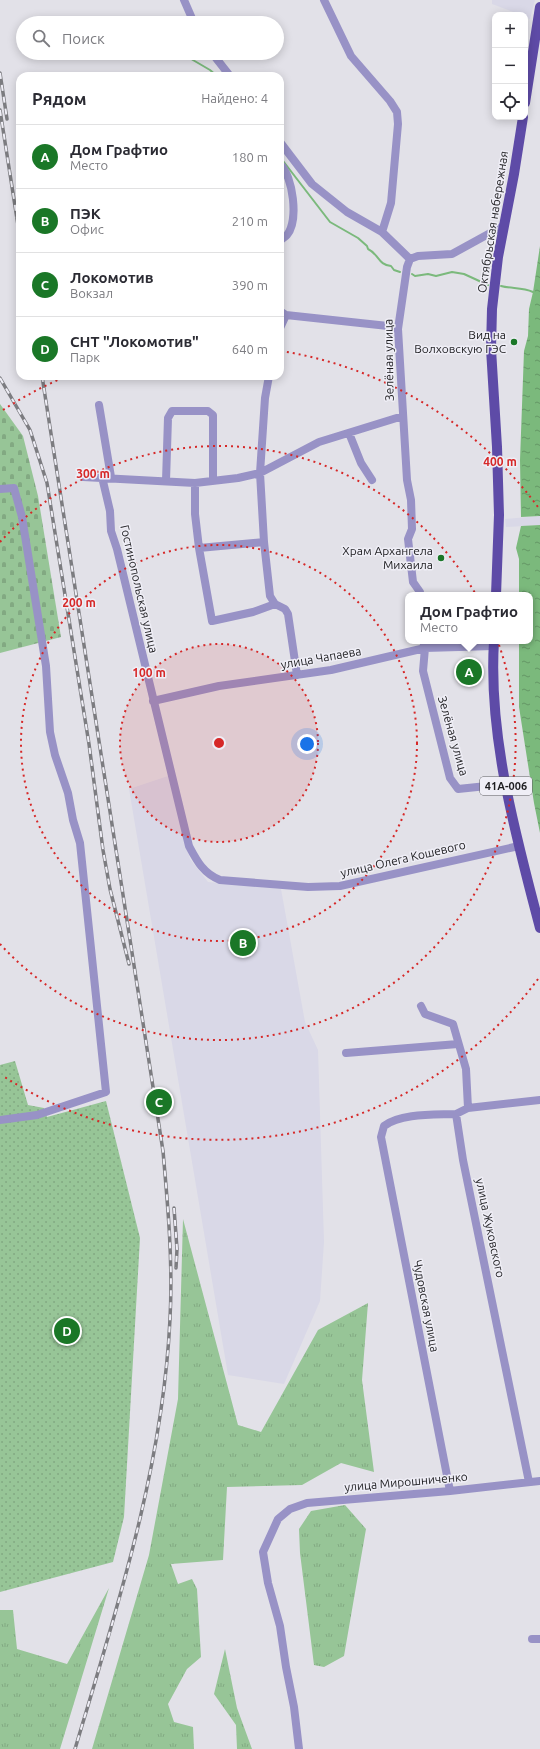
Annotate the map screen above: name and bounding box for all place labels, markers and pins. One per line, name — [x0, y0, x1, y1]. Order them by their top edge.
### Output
place label: Вид на Волховскую ГЭС — [414, 328, 507, 355]
marker: Вид на Волховскую ГЭС — [509, 337, 519, 347]
place label: Храм Архангела Михаила — [342, 544, 433, 571]
marker: Храм Архангела Михаила — [436, 553, 446, 563]
pin: A — [456, 657, 482, 687]
centre of rings — [212, 736, 226, 750]
pin: B — [230, 928, 256, 958]
pin: C — [146, 1087, 172, 1117]
pin: D — [54, 1316, 80, 1346]

